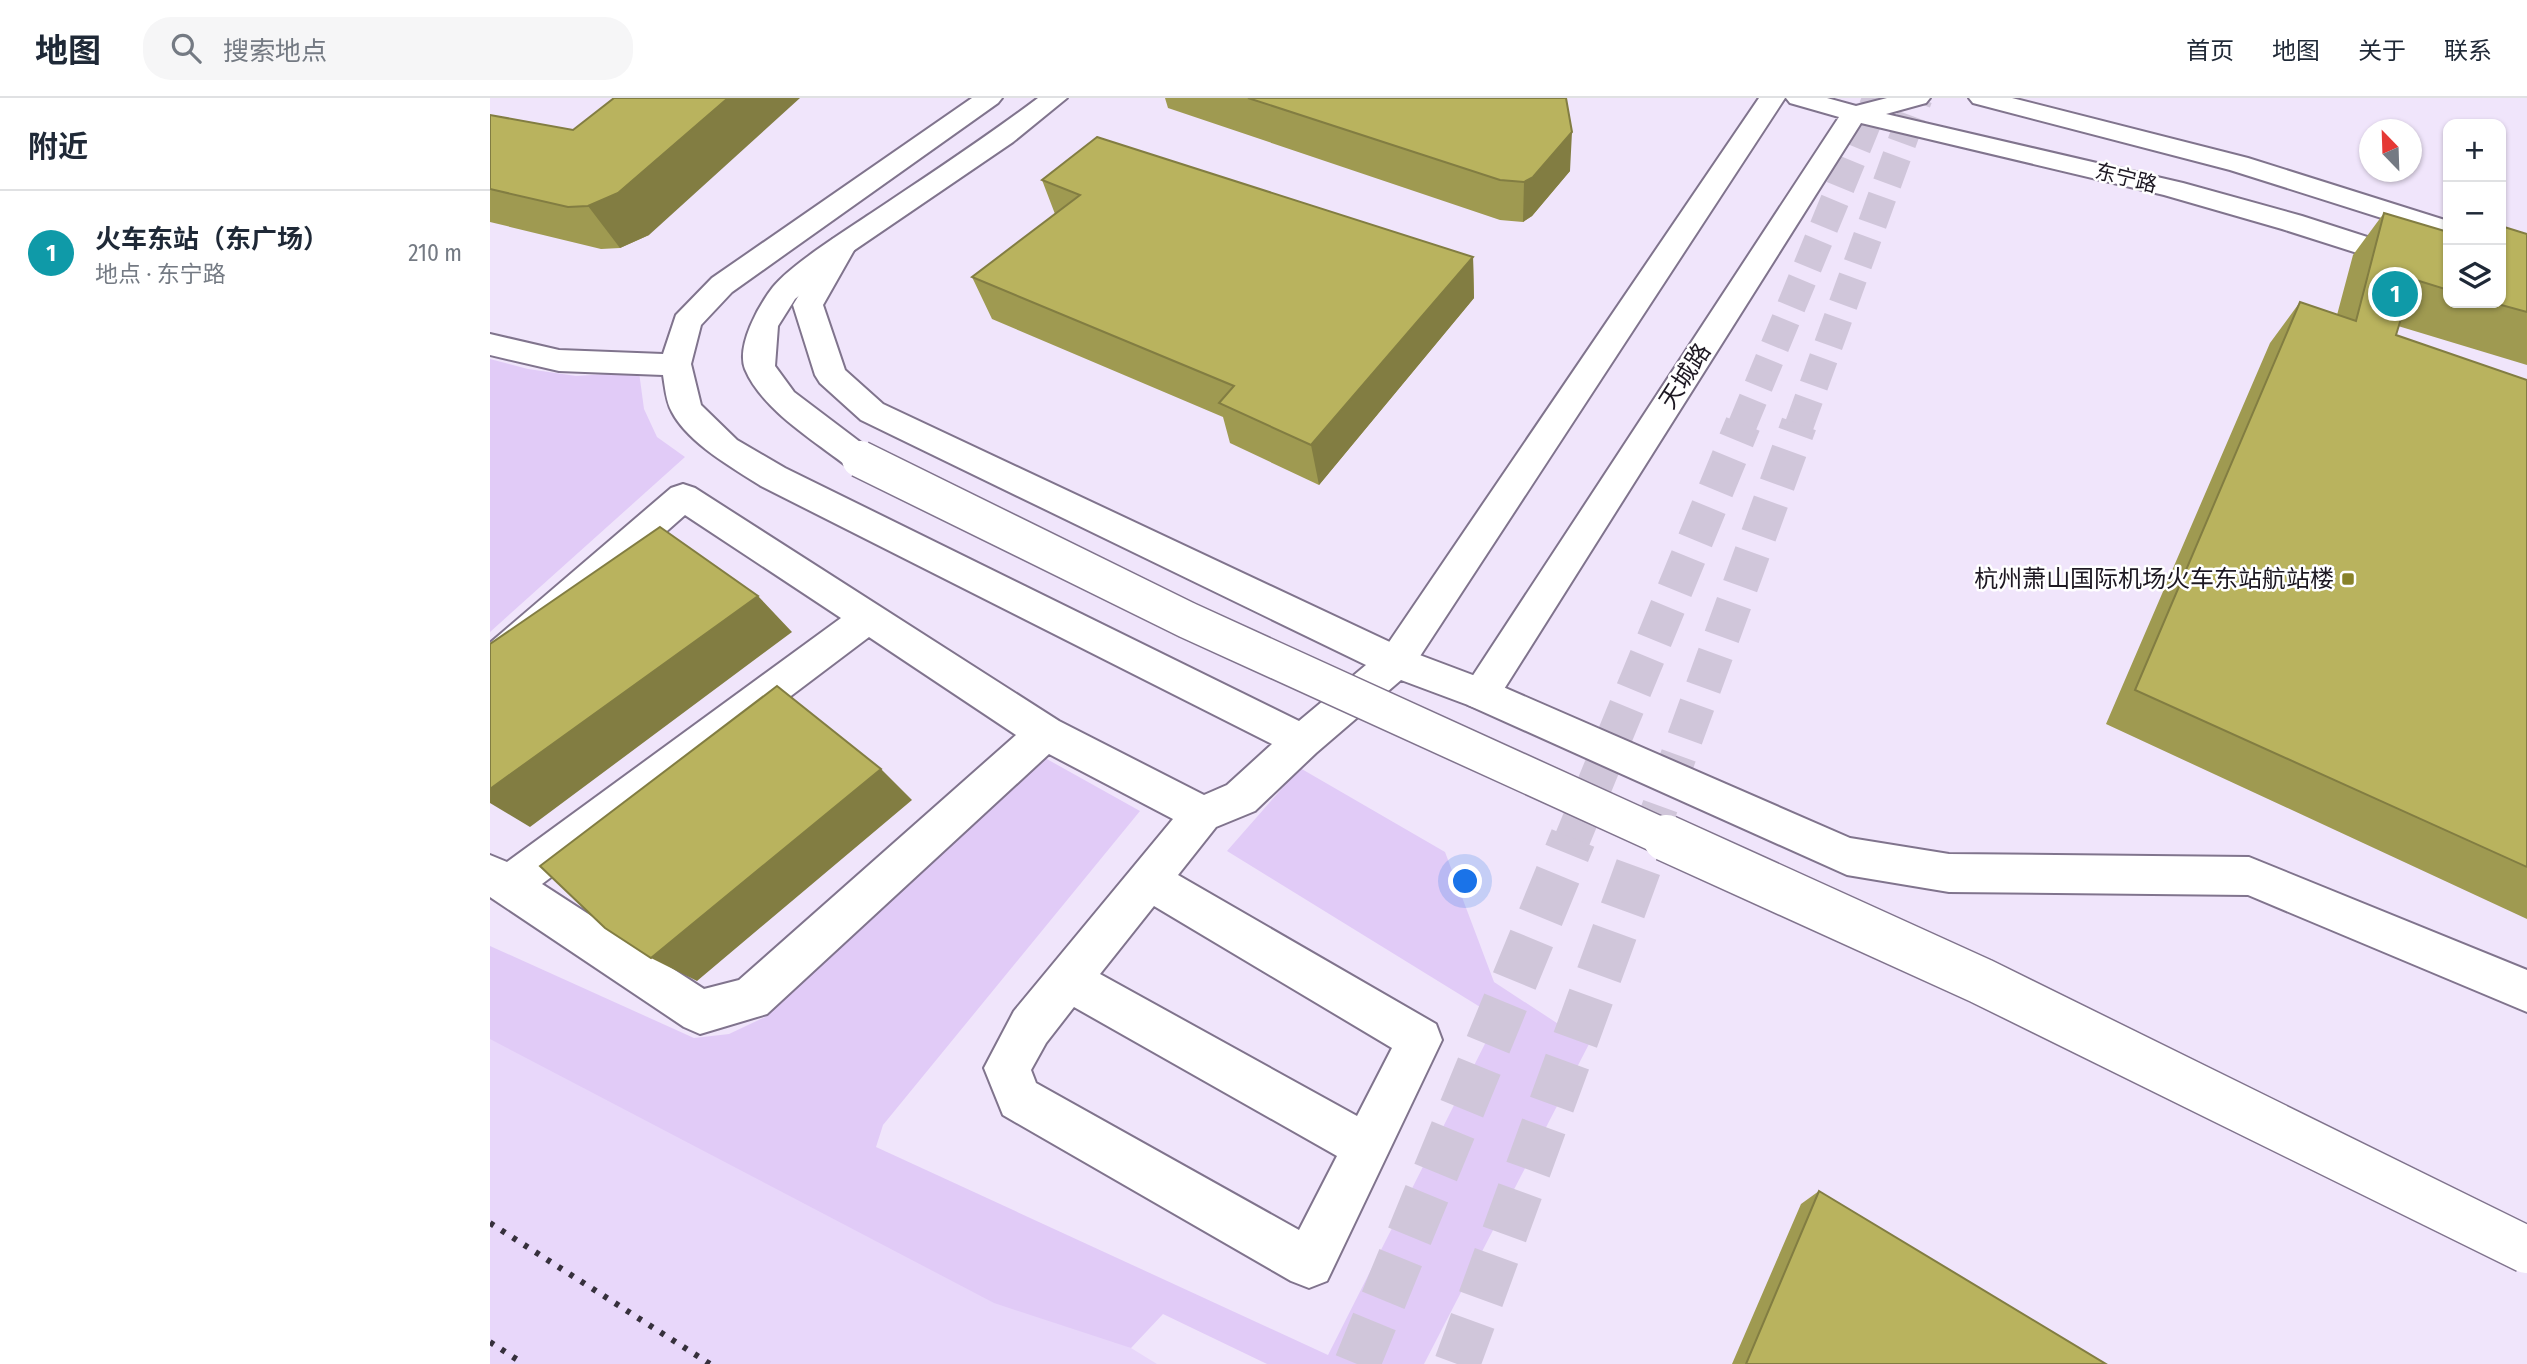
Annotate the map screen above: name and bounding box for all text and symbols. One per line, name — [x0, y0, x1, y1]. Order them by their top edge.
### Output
search box — [143, 17, 633, 80]
icon: search — [167, 29, 205, 67]
text: 地图 — [35, 31, 101, 71]
text: 搜索地点 — [223, 36, 327, 67]
text: 首页 — [2186, 37, 2234, 65]
text: 地图 — [2272, 37, 2320, 65]
text: 关于 — [2358, 37, 2406, 65]
text: 联系 — [2444, 37, 2492, 65]
north arrow — [2359, 119, 2422, 182]
map controls — [2443, 119, 2506, 308]
button: + — [2443, 119, 2506, 182]
text: 附近 — [28, 129, 88, 165]
street label: 东宁路 — [2092, 158, 2160, 198]
button: − — [2443, 182, 2506, 245]
text: 火车东站（东广场） — [95, 224, 329, 255]
text: 1 — [46, 239, 56, 267]
text: 210 m — [408, 239, 462, 267]
button: layers — [2443, 245, 2506, 308]
text: 地点 · 东宁路 — [95, 260, 226, 288]
pin: 1 — [2372, 268, 2418, 320]
street label: 天城路 — [1654, 338, 1716, 414]
place label: 杭州萧山国际机场火车东站航站楼 — [1974, 565, 2334, 593]
marker: 杭州萧山国际机场火车东站航站楼 — [2340, 571, 2356, 587]
your location — [1448, 864, 1482, 898]

